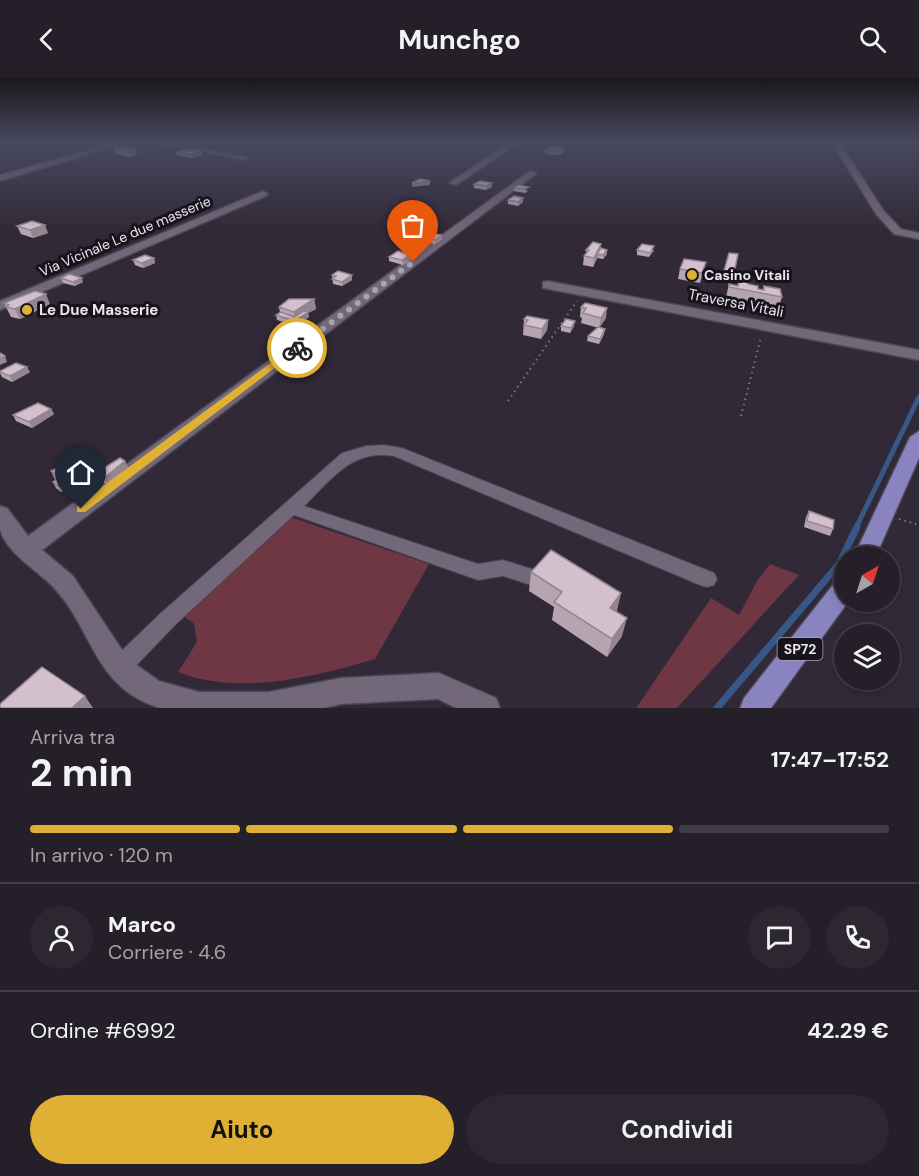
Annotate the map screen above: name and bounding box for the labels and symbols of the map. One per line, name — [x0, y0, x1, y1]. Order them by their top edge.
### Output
street label: Via Vicinale Le due masserie — [37, 192, 213, 280]
pin — [387, 200, 438, 262]
place label: Casino Vitali — [704, 266, 790, 284]
marker: Casino Vitali — [685, 268, 699, 282]
street label: Traversa Vitali — [687, 284, 785, 322]
place label: Le Due Masserie — [39, 300, 158, 320]
marker: Le Due Masserie — [20, 303, 34, 317]
courier — [267, 318, 327, 378]
pin — [55, 447, 106, 509]
north arrow — [834, 546, 900, 612]
road number: SP72 — [778, 638, 822, 660]

